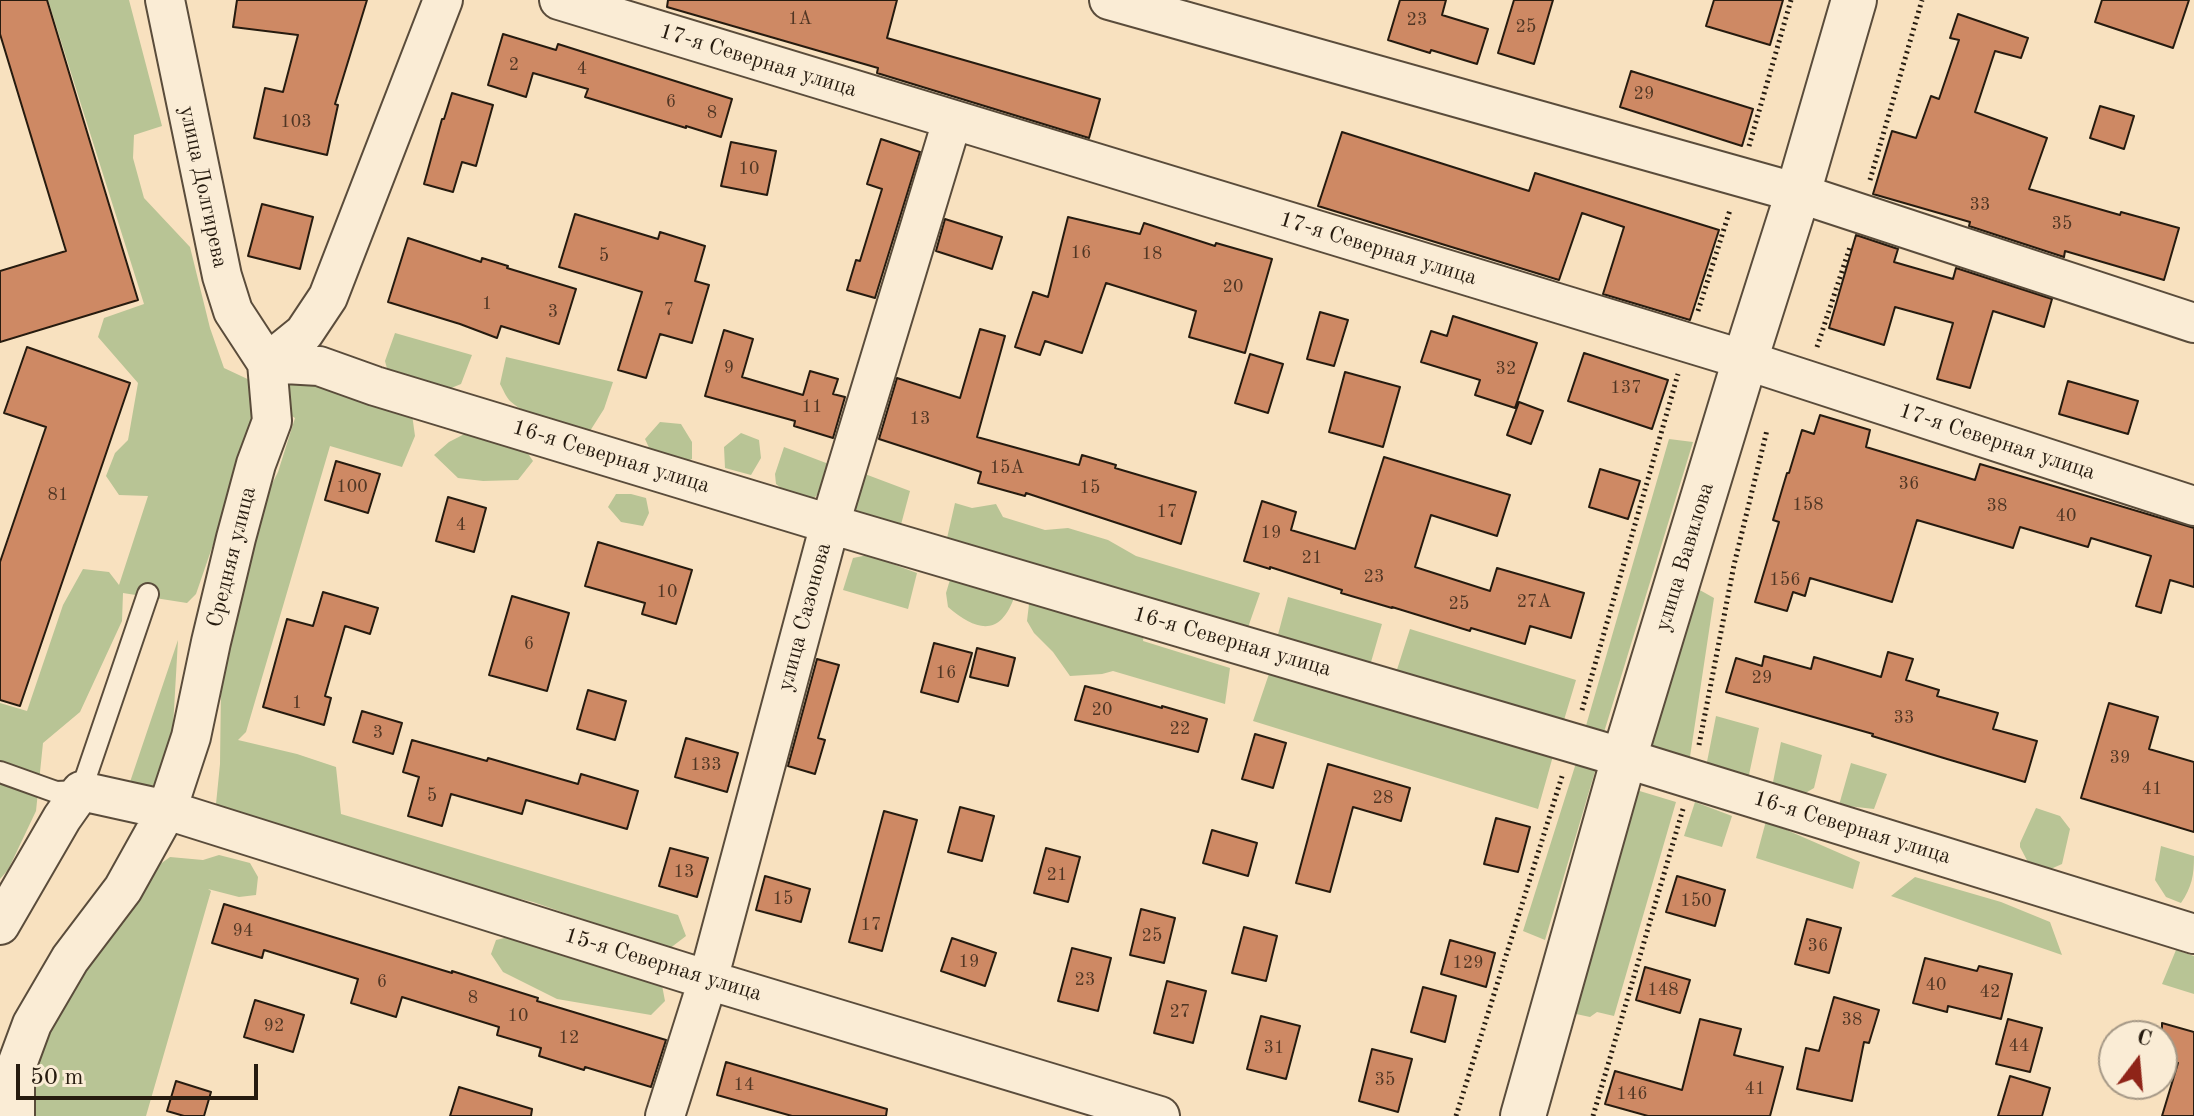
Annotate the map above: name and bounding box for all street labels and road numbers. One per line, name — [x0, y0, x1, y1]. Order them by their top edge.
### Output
street label: 17-я Северная улица — [656, 18, 860, 104]
street label: улица Долгирева — [173, 104, 233, 270]
street label: 17-я Северная улица — [1276, 206, 1480, 292]
street label: 17-я Северная улица — [1895, 398, 2099, 486]
street label: 16-я Северная улица — [509, 414, 713, 500]
street label: улица Вавилова — [1650, 479, 1720, 635]
street label: Средняя улица — [202, 484, 262, 630]
street label: улица Сазонова — [772, 540, 838, 694]
street label: 16-я Северная улица — [1130, 601, 1334, 683]
street label: 16-я Северная улица — [1750, 785, 1954, 871]
street label: 15-я Северная улица — [561, 922, 765, 1008]

